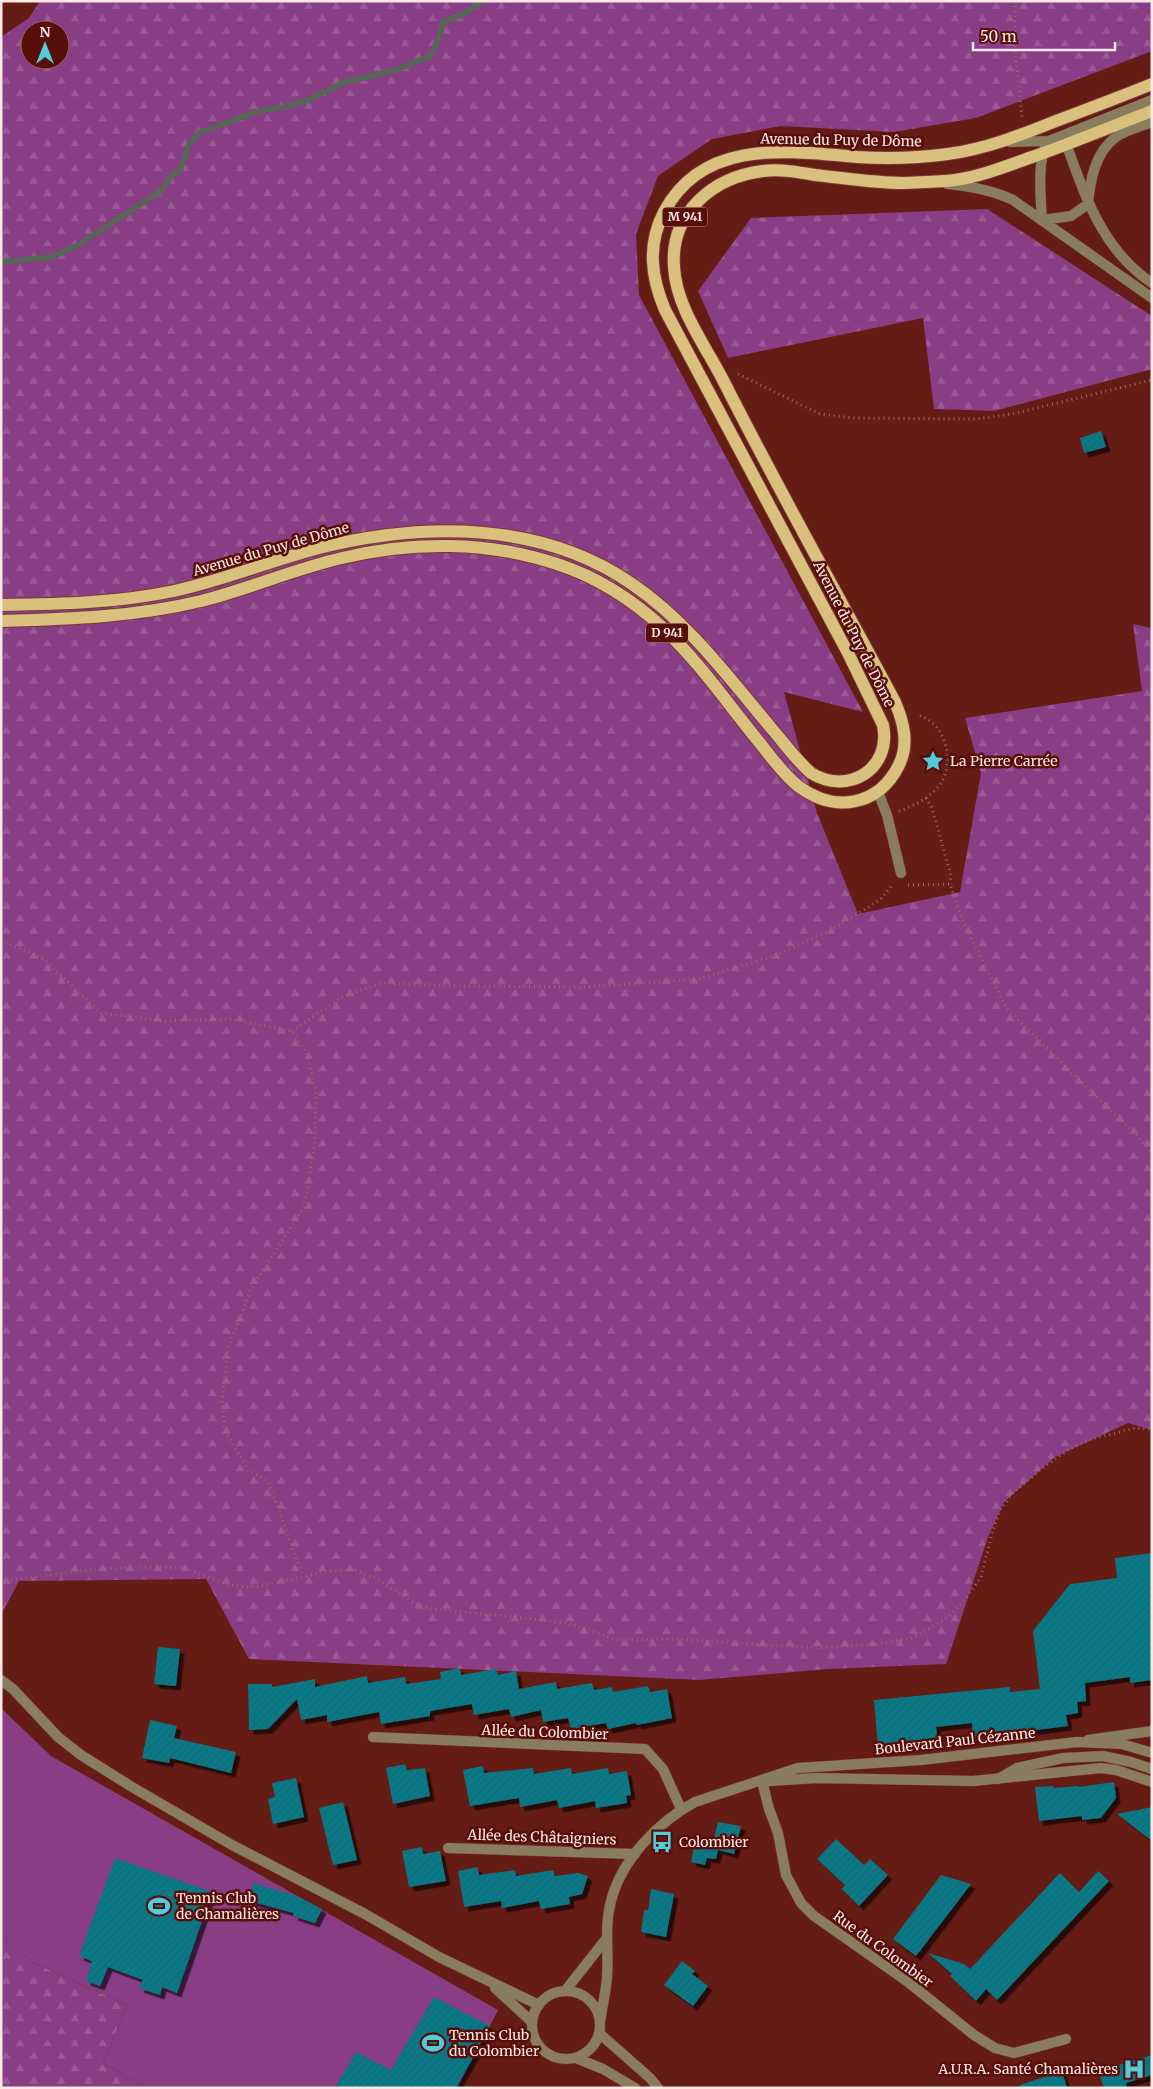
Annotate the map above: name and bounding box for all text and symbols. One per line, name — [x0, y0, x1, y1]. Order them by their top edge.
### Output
north arrow — [20, 20, 70, 70]
scale bar — [973, 20, 1116, 52]
text: N — [39, 23, 51, 41]
text: 50 m — [980, 27, 1017, 46]
street label: Avenue du Puy de Dôme — [759, 130, 922, 150]
road number: M 941 — [662, 208, 708, 226]
street label: Avenue du Puy de Dôme — [190, 518, 351, 580]
street label: Avenue du Puy de Dôme — [809, 557, 899, 710]
road number: D 941 — [646, 624, 688, 642]
place icon: La Pierre Carrée — [920, 748, 946, 774]
place label: La Pierre Carrée — [950, 752, 1058, 770]
street label: Allée du Colombier — [480, 1721, 609, 1743]
street label: Boulevard Paul Cézanne — [874, 1724, 1036, 1758]
street label: Allée des Châtaigniers — [466, 1825, 617, 1849]
bus stop icon: Colombier — [649, 1829, 675, 1855]
place label: Colombier — [679, 1833, 749, 1851]
place label: Tennis Club de Chamalières — [176, 1889, 279, 1923]
sports icon: Tennis Club de Chamalières — [146, 1893, 172, 1919]
street label: Rue du Colombier — [830, 1907, 936, 1991]
place label: Tennis Club du Colombier — [449, 2026, 539, 2060]
sports icon: Tennis Club du Colombier — [420, 2030, 446, 2056]
hospital icon: A.U.R.A. Santé Chamalières — [1121, 2056, 1147, 2082]
place label: A.U.R.A. Santé Chamalières — [937, 2060, 1118, 2078]

